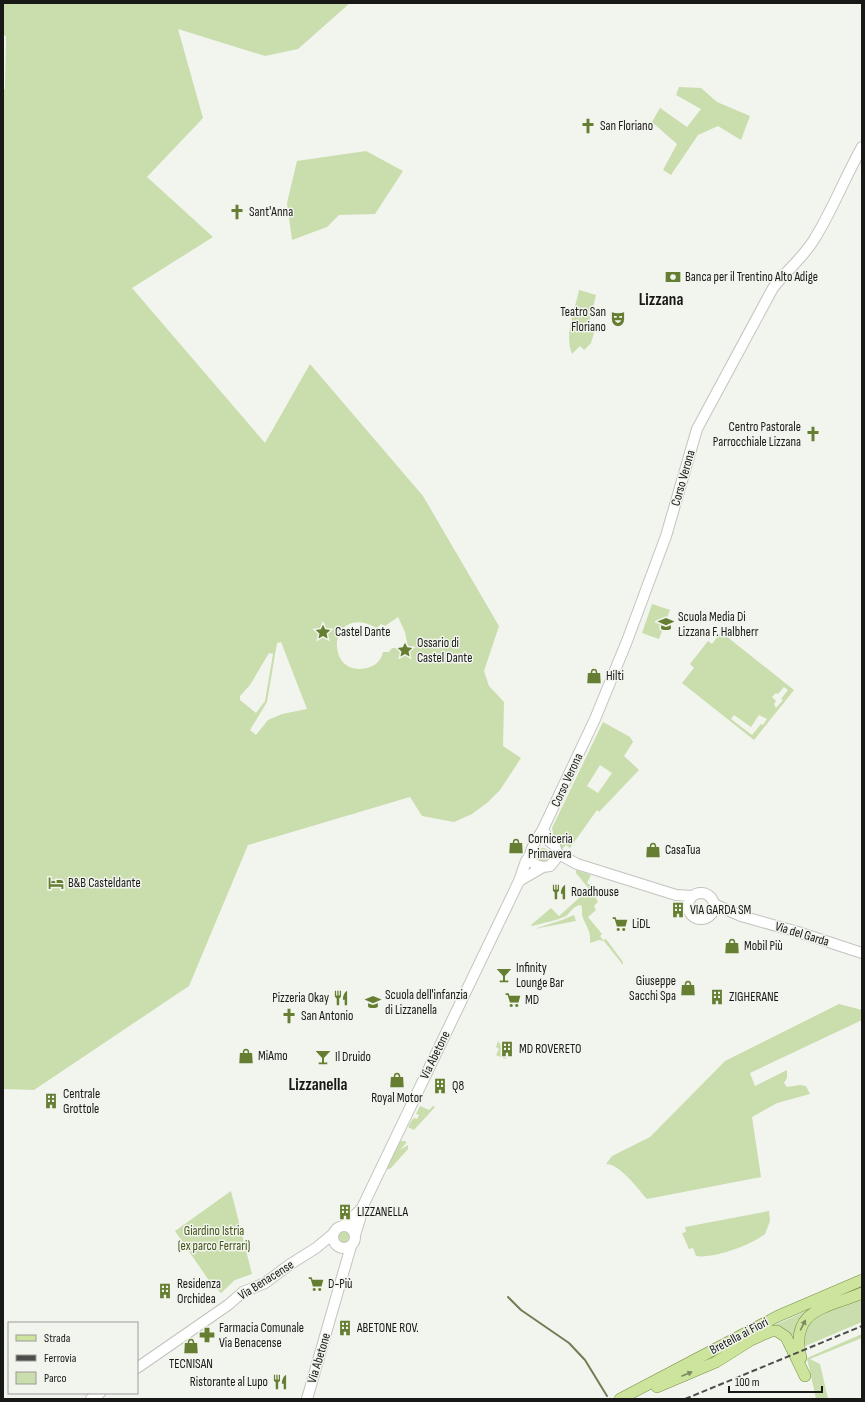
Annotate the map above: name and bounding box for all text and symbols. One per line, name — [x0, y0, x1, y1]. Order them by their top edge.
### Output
church icon: San Floriano — [579, 117, 597, 135]
place label: San Floriano — [600, 118, 653, 134]
church icon: Sant'Anna — [228, 203, 246, 221]
place label: Sant'Anna — [249, 204, 293, 220]
bank icon: Banca per il Trentino Alto Adige — [664, 268, 682, 286]
place label: Banca per il Trentino Alto Adige — [685, 269, 818, 285]
district label: Lizzana — [639, 290, 683, 310]
place label: Teatro San Floriano — [560, 304, 606, 335]
theatre icon: Teatro San Floriano — [609, 310, 627, 328]
place label: Centro Pastorale Parrocchiale Lizzana — [713, 419, 801, 450]
church icon: Centro Pastorale Parrocchiale Lizzana — [804, 425, 822, 443]
street label: Corso Verona — [667, 448, 699, 508]
place label: Scuola Media Di Lizzana F. Halbherr — [678, 609, 759, 640]
school or university icon: Scuola Media Di Lizzana F. Halbherr — [657, 615, 675, 633]
place icon: Castel Dante — [314, 623, 332, 641]
place label: Castel Dante — [335, 624, 390, 640]
place label: Ossario di Castel Dante — [417, 635, 472, 666]
place icon: Ossario di Castel Dante — [396, 641, 414, 659]
shop icon: Hilti — [585, 667, 603, 685]
place label: Hilti — [606, 668, 624, 684]
street label: Corso Verona — [548, 751, 586, 809]
place label: Corniceria Primavera — [528, 831, 573, 862]
shop icon: Corniceria Primavera — [507, 837, 525, 855]
shop icon: CasaTua — [644, 841, 662, 859]
place label: CasaTua — [665, 842, 701, 858]
hotel icon: B&B Casteldante — [47, 874, 65, 892]
place label: B&B Casteldante — [68, 875, 141, 891]
restaurant icon: Roadhouse — [550, 883, 568, 901]
place label: Roadhouse — [571, 884, 619, 900]
building icon: VIA GARDA SM — [669, 901, 687, 919]
place label: VIA GARDA SM — [690, 902, 752, 918]
supermarket icon: LiDL — [611, 915, 629, 933]
place label: LiDL — [632, 916, 651, 932]
street label: Via del Garda — [773, 918, 831, 950]
shop icon: Mobil Più — [723, 937, 741, 955]
place label: Mobil Più — [744, 938, 783, 954]
place label: Infinity Lounge Bar — [516, 960, 564, 991]
bar icon: Infinity Lounge Bar — [495, 966, 513, 984]
place label: Giuseppe Sacchi Spa — [629, 973, 676, 1004]
shop icon: Giuseppe Sacchi Spa — [679, 979, 697, 997]
place label: Scuola dell'infanzia di Lizzanella — [385, 987, 468, 1018]
building icon: ZIGHERANE — [708, 988, 726, 1006]
restaurant icon: Pizzeria Okay — [332, 989, 350, 1007]
place label: ZIGHERANE — [729, 989, 779, 1005]
place label: Pizzeria Okay — [272, 990, 329, 1006]
supermarket icon: MD — [504, 991, 522, 1009]
place label: MD — [525, 992, 539, 1008]
school or university icon: Scuola dell'infanzia di Lizzanella — [364, 993, 382, 1011]
church icon: San Antonio — [280, 1007, 298, 1025]
place label: San Antonio — [301, 1008, 353, 1024]
street label: Via Abetone — [416, 1028, 454, 1082]
building icon: MD ROVERETO — [498, 1040, 516, 1058]
place label: MD ROVERETO — [519, 1041, 581, 1057]
shop icon: MiAmo — [237, 1047, 255, 1065]
place label: MiAmo — [258, 1048, 288, 1064]
bar icon: Il Druido — [314, 1048, 332, 1066]
place label: Il Druido — [335, 1049, 371, 1065]
shop icon: Royal Motor — [388, 1071, 406, 1089]
district label: Lizzanella — [289, 1075, 347, 1095]
building icon: Q8 — [431, 1077, 449, 1095]
place label: Q8 — [452, 1078, 464, 1094]
place label: Centrale Grottole — [63, 1086, 100, 1117]
place label: Royal Motor — [371, 1090, 423, 1106]
building icon: Centrale Grottole — [42, 1092, 60, 1110]
building icon: LIZZANELLA — [336, 1203, 354, 1221]
place label: LIZZANELLA — [357, 1204, 409, 1220]
park label: Giardino Istria (ex parco Ferrari) — [178, 1223, 250, 1254]
street label: Via Benacense — [235, 1257, 297, 1303]
supermarket icon: D-Più — [307, 1275, 325, 1293]
place label: Residenza Orchidea — [177, 1276, 221, 1307]
place label: D-Più — [328, 1276, 353, 1292]
building icon: Residenza Orchidea — [156, 1282, 174, 1300]
street label: Bretella ai Fiori — [707, 1314, 771, 1358]
building icon: ABETONE ROV. — [336, 1319, 354, 1337]
one-way arrow — [800, 1319, 806, 1331]
place label: Farmacia Comunale Via Benacense — [219, 1320, 304, 1351]
place label: ABETONE ROV. — [356, 1320, 419, 1336]
legend — [8, 1322, 138, 1394]
pharmacy icon: Farmacia Comunale Via Benacense — [198, 1326, 216, 1344]
text: Strada — [44, 1331, 71, 1346]
street label: Via Abetone — [304, 1331, 334, 1385]
shop icon: TECNISAN — [182, 1337, 200, 1355]
text: Ferrovia — [44, 1351, 77, 1366]
place label: TECNISAN — [169, 1356, 213, 1372]
scale bar — [729, 1368, 822, 1394]
text: Parco — [44, 1371, 67, 1386]
one-way arrow — [681, 1371, 693, 1377]
restaurant icon: Ristorante al Lupo — [271, 1373, 289, 1391]
place label: Ristorante al Lupo — [190, 1374, 268, 1390]
text: 100 m — [735, 1375, 760, 1390]

